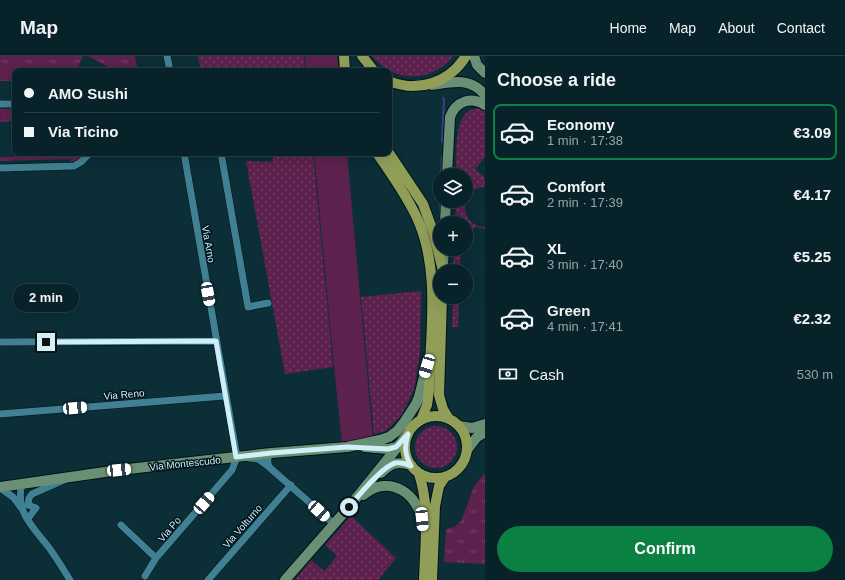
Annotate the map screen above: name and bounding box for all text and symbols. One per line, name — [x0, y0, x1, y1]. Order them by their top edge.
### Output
text: Map — [20, 17, 58, 38]
text: Home — [610, 20, 647, 36]
text: Map — [669, 20, 696, 36]
text: About — [718, 20, 755, 36]
text: Contact — [777, 20, 825, 36]
text: Choose a ride — [497, 70, 616, 90]
text: AMO Sushi — [48, 85, 128, 102]
icon: car — [499, 114, 535, 150]
text: Economy — [547, 116, 615, 133]
text: Via Ticino — [48, 123, 118, 140]
text: €3.09 — [793, 124, 831, 141]
text: 1 min · 17:38 — [547, 133, 623, 148]
map controls — [433, 168, 473, 304]
button: layers — [433, 168, 473, 208]
icon: car — [499, 176, 535, 212]
text: Comfort — [547, 178, 605, 195]
text: €4.17 — [793, 186, 831, 203]
text: 2 min · 17:39 — [547, 195, 623, 210]
button: + — [433, 216, 473, 256]
street label: Via Arno — [200, 225, 217, 264]
icon: car — [499, 238, 535, 274]
text: XL — [547, 240, 566, 257]
text: €5.25 — [793, 248, 831, 265]
text: 3 min · 17:40 — [547, 257, 623, 272]
button: − — [433, 264, 473, 304]
car — [200, 281, 216, 307]
callout: 2 min — [13, 284, 79, 312]
text: 2 min — [29, 290, 63, 305]
icon: car — [499, 300, 535, 336]
text: Green — [547, 302, 590, 319]
text: €2.32 — [793, 310, 831, 327]
text: 4 min · 17:41 — [547, 319, 623, 334]
route end — [37, 333, 55, 351]
car — [418, 353, 436, 379]
icon: cash — [497, 363, 519, 385]
text: Cash — [529, 366, 564, 383]
text: 530 m — [797, 367, 833, 382]
street label: Via Reno — [103, 387, 145, 402]
car — [63, 401, 87, 415]
street label: Via Montescudo — [149, 454, 222, 473]
car — [106, 463, 132, 477]
car — [192, 490, 216, 516]
route start — [340, 498, 358, 516]
car — [306, 499, 332, 523]
street label: Via Volturno — [221, 502, 264, 550]
car — [415, 507, 429, 531]
street label: Via Po — [156, 514, 183, 544]
button: Confirm — [497, 526, 833, 572]

